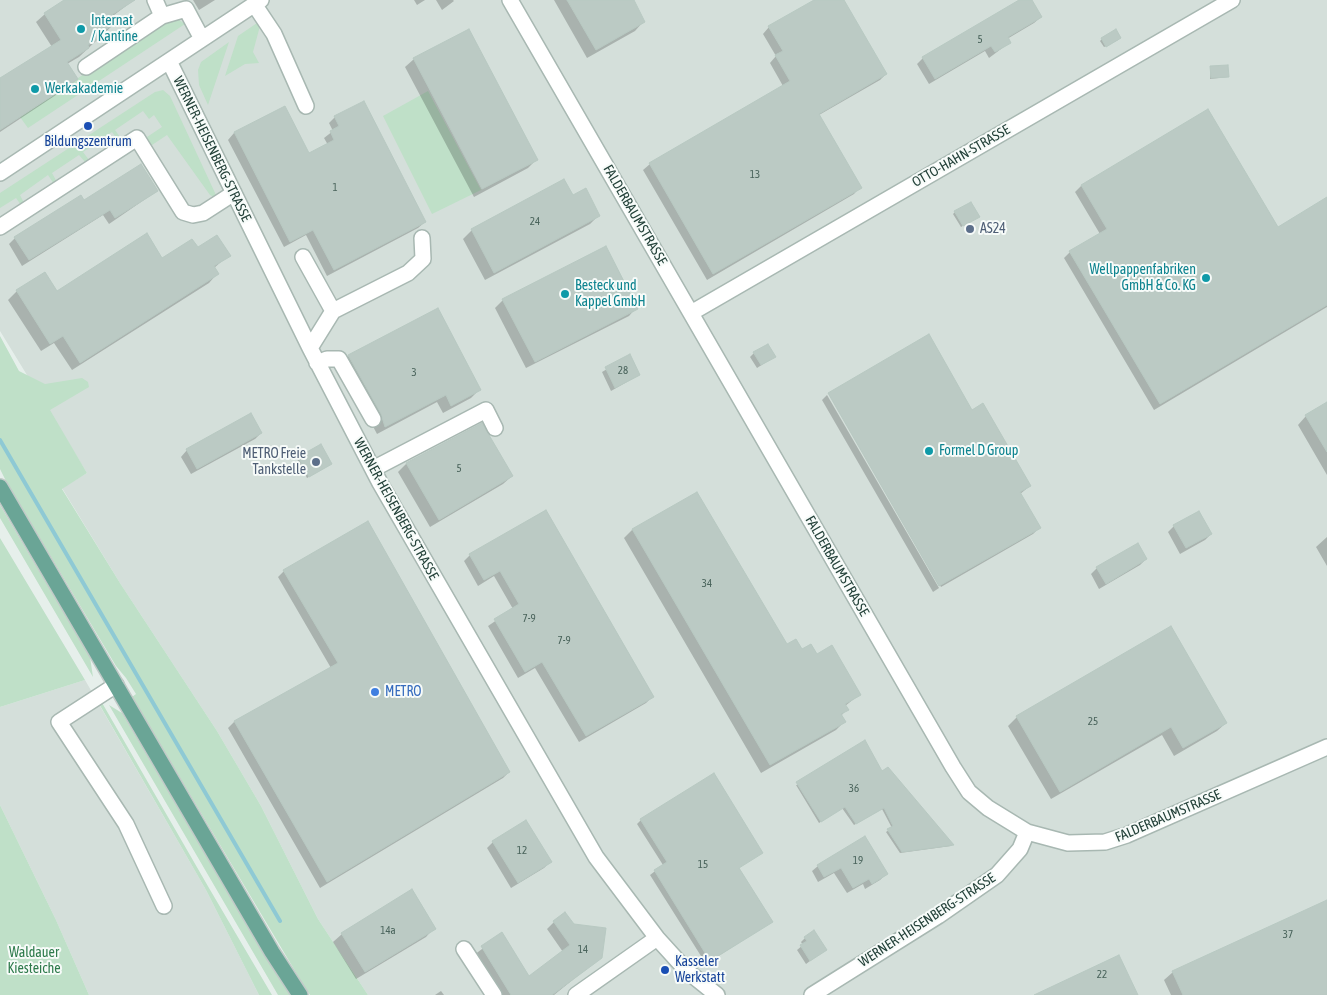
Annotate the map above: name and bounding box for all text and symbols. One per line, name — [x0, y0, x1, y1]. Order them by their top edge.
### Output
place label: Internat / Kantine — [91, 13, 138, 46]
marker: Internat / Kantine — [75, 23, 87, 35]
house number: 5 — [977, 33, 983, 47]
street label: WERNER-HEISENBERG-STRASSE — [169, 74, 255, 224]
place label: Werkakademie — [45, 81, 123, 97]
marker: Werkakademie — [29, 83, 41, 95]
marker: Bildungszentrum — [82, 120, 94, 132]
street label: OTTO-HAHN-STRASSE — [909, 121, 1013, 191]
place label: Bildungszentrum — [44, 134, 132, 150]
street label: FALDERBAUMSTRASSE — [599, 162, 671, 268]
house number: 13 — [750, 168, 760, 182]
house number: 1 — [332, 181, 338, 195]
house number: 24 — [530, 215, 540, 229]
place label: AS24 — [980, 221, 1006, 237]
marker: AS24 — [964, 223, 976, 235]
place label: Wellpappenfabriken GmbH & Co. KG — [1090, 262, 1196, 294]
marker: Wellpappenfabriken GmbH & Co. KG — [1200, 272, 1212, 284]
place label: Besteck und Kappel GmbH — [575, 278, 646, 310]
marker: Besteck und Kappel GmbH — [559, 288, 571, 300]
house number: 28 — [618, 364, 628, 378]
house number: 3 — [411, 366, 417, 380]
street label: WERNER-HEISENBERG-STRASSE — [350, 435, 442, 583]
place label: Formel D Group — [939, 443, 1018, 459]
marker: Formel D Group — [923, 445, 935, 457]
place label: METRO Freie Tankstelle — [242, 446, 306, 478]
marker: METRO Freie Tankstelle — [310, 456, 322, 468]
house number: 5 — [456, 462, 462, 476]
street label: FALDERBAUMSTRASSE — [801, 513, 873, 619]
house number: 34 — [702, 577, 712, 591]
house number: 7-9 — [522, 612, 536, 626]
house number: 7-9 — [557, 634, 571, 648]
place label: METRO — [385, 684, 422, 700]
marker: METRO — [369, 686, 381, 698]
house number: 25 — [1088, 715, 1098, 729]
house number: 36 — [849, 782, 859, 796]
street label: FALDERBAUMSTRASSE — [1113, 786, 1223, 846]
house number: 12 — [517, 844, 527, 858]
house number: 19 — [853, 854, 863, 868]
house number: 15 — [698, 858, 708, 872]
street label: WERNER-HEISENBERG-STRASSE — [855, 869, 999, 971]
house number: 14a — [380, 924, 396, 938]
house number: 37 — [1283, 928, 1293, 942]
house number: 14 — [578, 943, 588, 957]
park label: Waldauer Kiesteiche — [7, 945, 61, 978]
place label: Kasseler Werkstatt — [675, 954, 725, 986]
marker: Kasseler Werkstatt — [659, 964, 671, 976]
house number: 22 — [1097, 968, 1107, 982]

